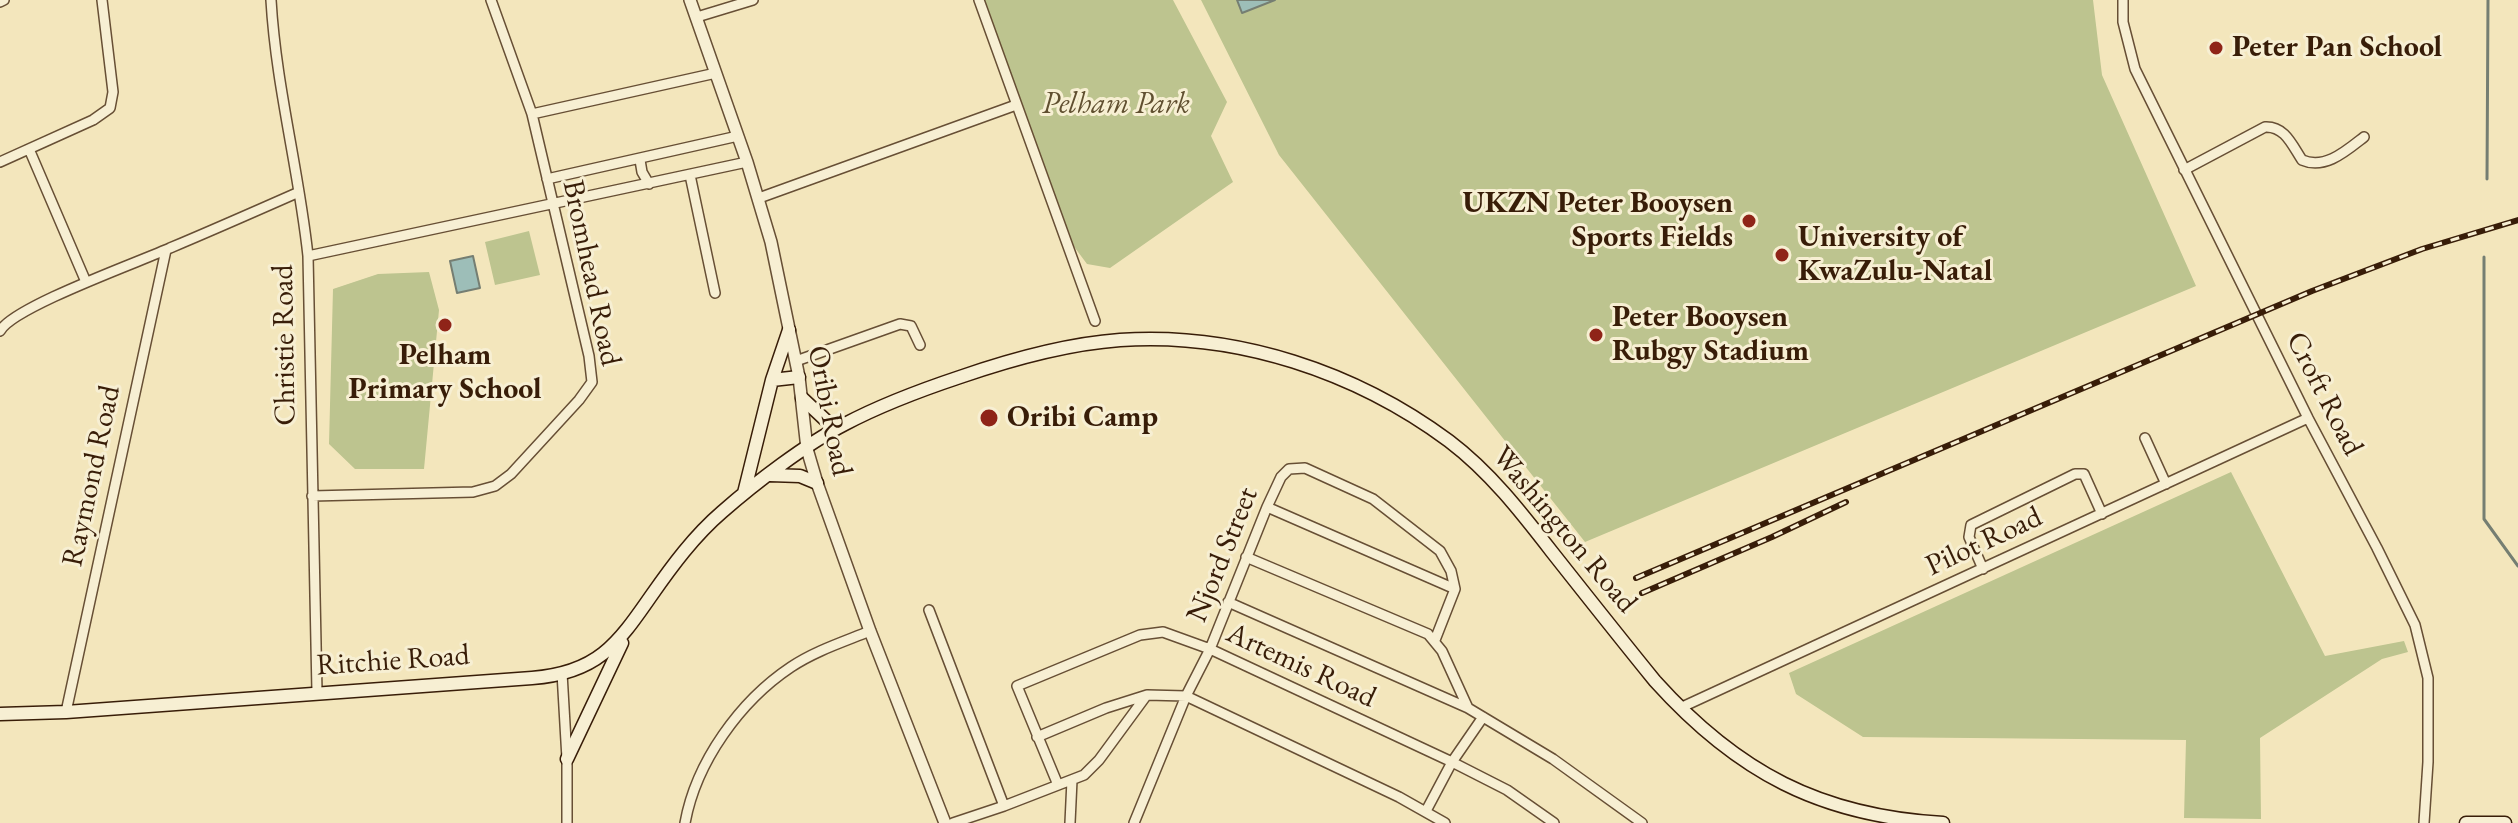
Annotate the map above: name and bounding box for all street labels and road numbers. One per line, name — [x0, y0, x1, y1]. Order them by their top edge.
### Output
street label: Bromhead Road — [554, 177, 628, 369]
street label: Christie Road — [266, 264, 304, 426]
street label: Croft Road — [2278, 326, 2370, 462]
street label: Oribi Road — [799, 343, 859, 479]
street label: Raymond Road — [55, 382, 129, 570]
street label: Washington Road — [1484, 439, 1644, 621]
street label: Njord Street — [1180, 482, 1266, 628]
street label: Pilot Road — [1920, 499, 2048, 585]
street label: Artemis Road — [1220, 616, 1382, 716]
street label: Ritchie Road — [315, 638, 471, 684]

